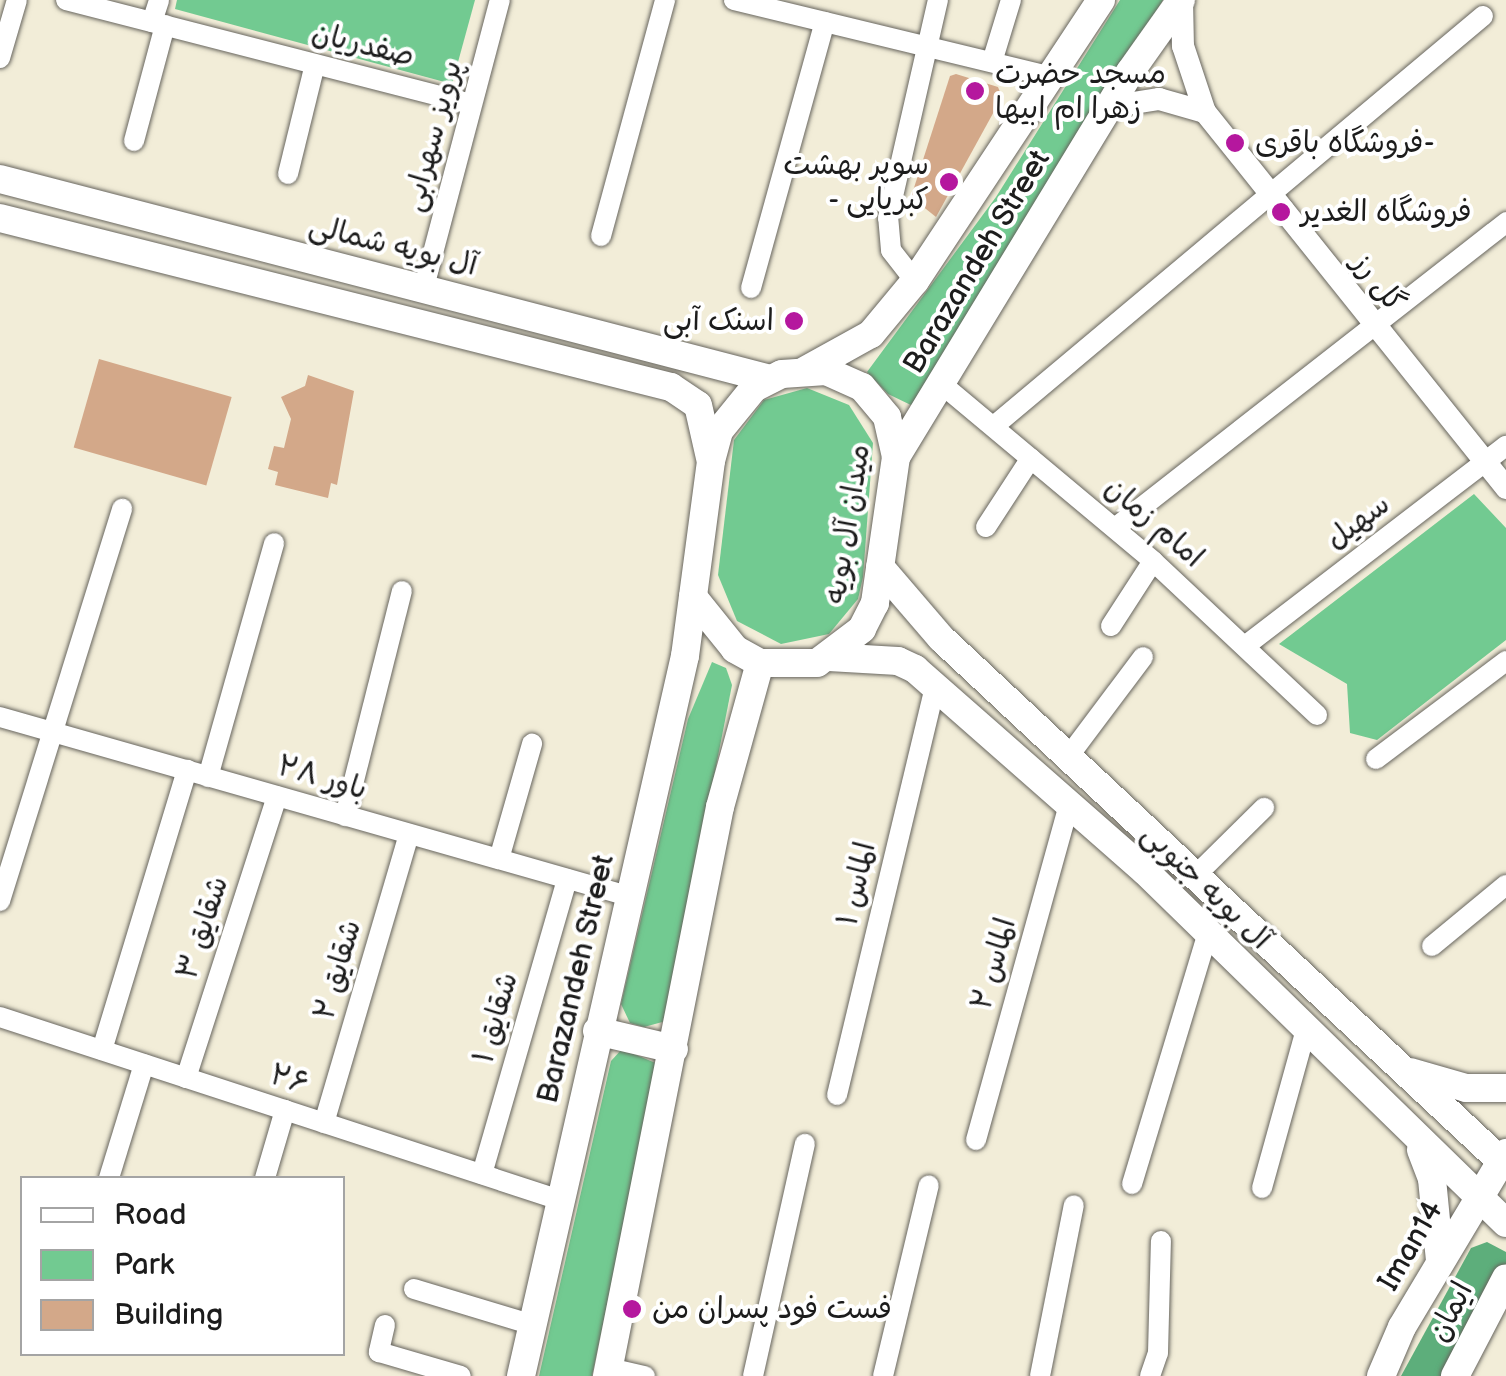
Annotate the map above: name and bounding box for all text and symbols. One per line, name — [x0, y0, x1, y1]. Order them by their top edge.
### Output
street label: صفدریان — [308, 15, 418, 75]
street label: پرویز سهرابی — [396, 56, 470, 216]
place label: مسجد حضرت زهرا ام ابیها — [995, 56, 1166, 126]
marker: مسجد حضرت زهرا ام ابیها — [964, 80, 986, 102]
place label: فروشگاه باقری- — [1255, 125, 1435, 161]
marker: فروشگاه باقری- — [1224, 132, 1246, 154]
street label: Barazandeh Street — [896, 144, 1058, 380]
place label: سوپر بهشت - کبریایی — [783, 147, 929, 218]
marker: سوپر بهشت - کبریایی — [938, 171, 960, 193]
place label: فروشگاه الغدیر — [1301, 194, 1472, 230]
marker: فروشگاه الغدیر — [1270, 201, 1292, 223]
street label: آل بویه شمالی — [305, 208, 481, 284]
street label: گل رز — [1344, 246, 1412, 320]
place label: اسنک آبی — [663, 303, 774, 339]
marker: اسنک آبی — [783, 310, 805, 332]
street label: میدان آل بویه — [818, 442, 878, 606]
street label: امام زمان — [1097, 470, 1211, 576]
street label: سهیل — [1319, 486, 1397, 558]
street label: باور ۲۸ — [273, 748, 371, 808]
street label: آل بویه جنوبی — [1134, 816, 1278, 958]
street label: الماس ۱ — [830, 839, 884, 929]
street label: Barazandeh Street — [530, 851, 622, 1107]
street label: شقایق ۳ — [169, 872, 237, 984]
street label: الماس ۲ — [964, 914, 1024, 1014]
street label: شقایق ۲ — [307, 916, 369, 1024]
street label: شقایق ۱ — [466, 968, 526, 1068]
street label: ۲۶ — [265, 1057, 313, 1103]
legend — [20, 1176, 345, 1356]
street label: Iman14 — [1371, 1195, 1451, 1297]
text: Road — [114, 1197, 187, 1233]
text: Park — [114, 1247, 174, 1283]
street label: ایمان — [1421, 1276, 1481, 1348]
place label: فست فود پسران من — [652, 1291, 892, 1327]
text: Building — [114, 1297, 223, 1333]
marker: فست فود پسران من — [621, 1298, 643, 1320]

